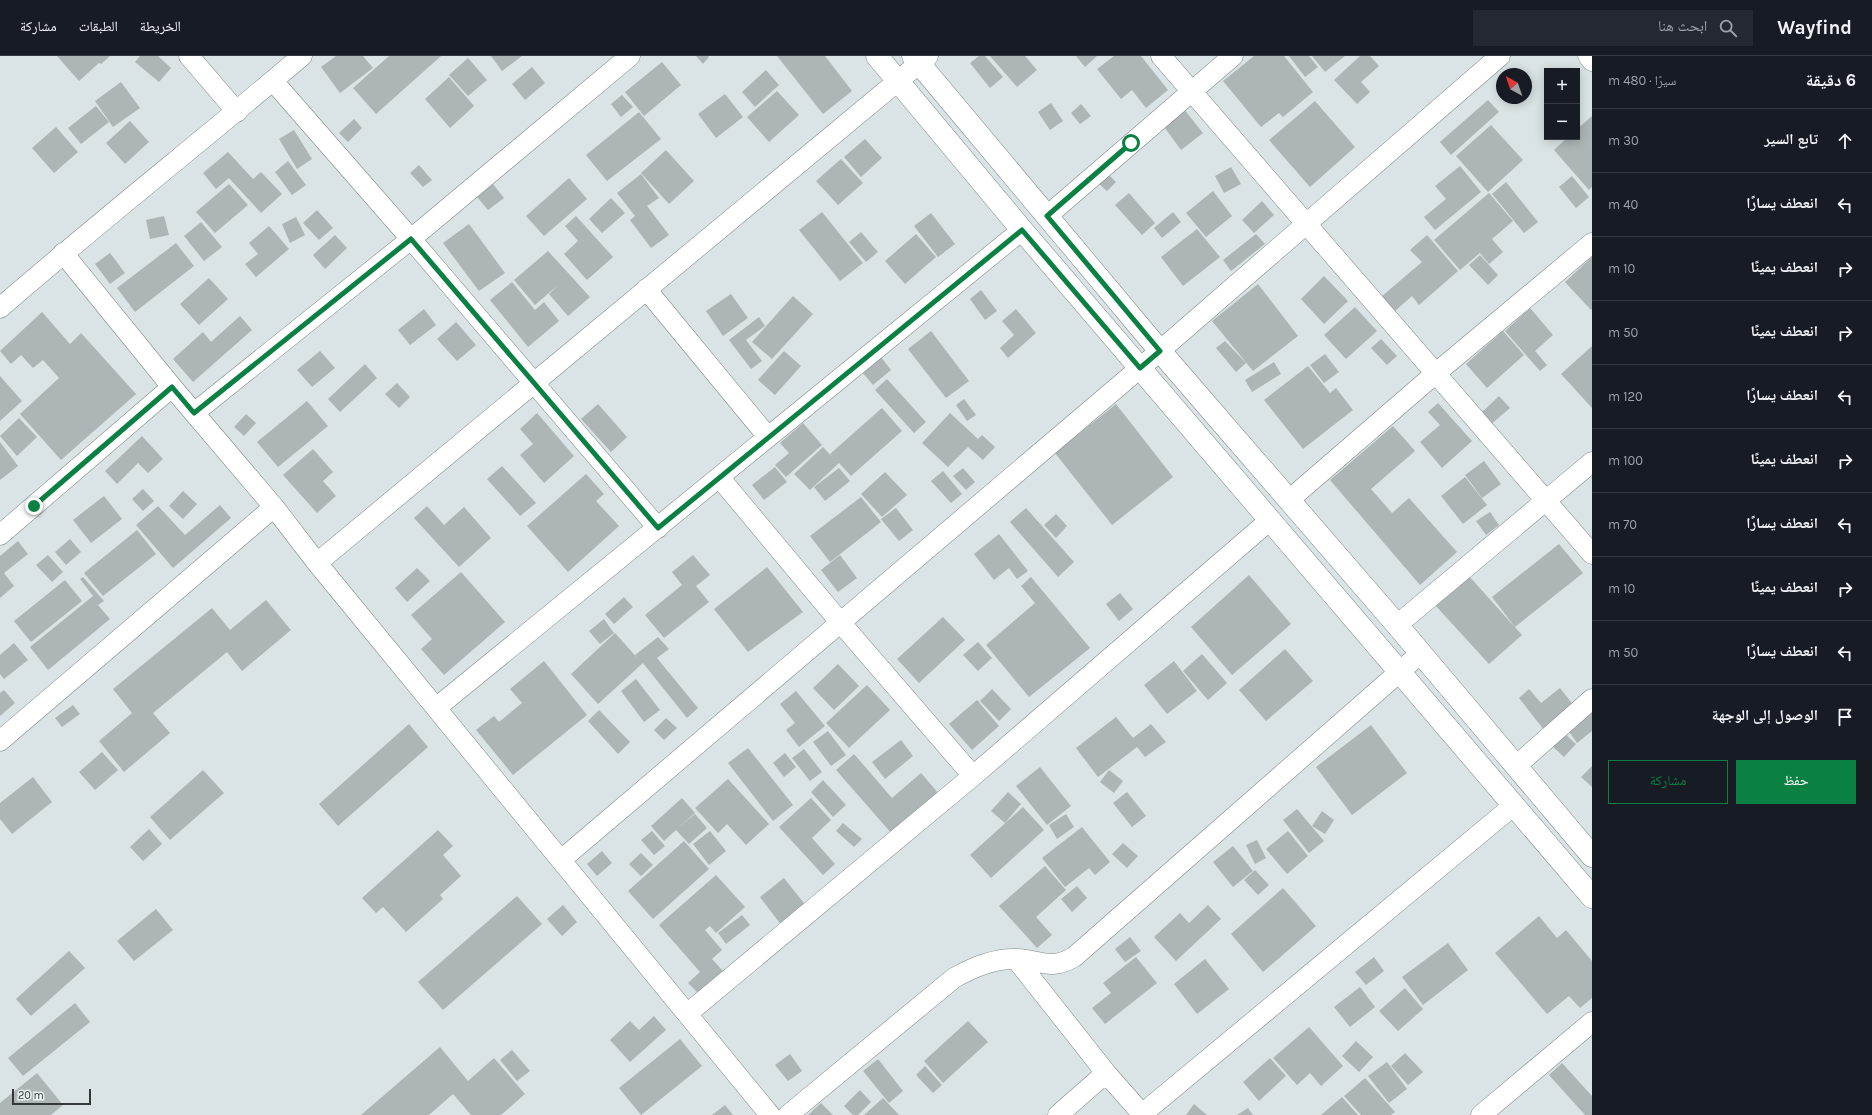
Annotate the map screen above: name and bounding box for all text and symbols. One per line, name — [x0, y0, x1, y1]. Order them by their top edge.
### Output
search box — [1473, 10, 1753, 46]
text: ابحث هنا — [1658, 17, 1707, 35]
icon: search — [1717, 17, 1739, 39]
text: Wayfind — [1777, 17, 1852, 39]
text: مشاركة — [20, 18, 57, 35]
text: الطبقات — [79, 18, 118, 35]
text: الخريطة — [140, 18, 181, 35]
north arrow — [1496, 68, 1532, 104]
map controls — [1544, 68, 1580, 140]
button: + — [1544, 68, 1580, 104]
text: 6 دقيقة — [1806, 70, 1856, 90]
text: سيرًا · 480 m — [1608, 73, 1676, 88]
button: − — [1544, 104, 1580, 140]
text: تابع السير — [1764, 130, 1818, 148]
icon: ahead — [1834, 130, 1856, 152]
text: 30 m — [1608, 133, 1639, 148]
route start — [1122, 134, 1140, 152]
text: انعطف يسارًا — [1746, 194, 1818, 212]
icon: left — [1834, 194, 1856, 216]
text: 40 m — [1608, 197, 1638, 212]
text: انعطف يمينًا — [1751, 258, 1818, 276]
icon: right — [1834, 258, 1856, 280]
text: 10 m — [1608, 261, 1635, 276]
text: انعطف يمينًا — [1751, 322, 1818, 340]
icon: right — [1834, 322, 1856, 344]
text: 50 m — [1608, 325, 1638, 340]
text: انعطف يسارًا — [1746, 386, 1818, 404]
icon: left — [1834, 386, 1856, 408]
text: 120 m — [1608, 389, 1643, 404]
text: انعطف يمينًا — [1751, 450, 1818, 468]
icon: right — [1834, 450, 1856, 472]
text: 100 m — [1608, 453, 1643, 468]
route end — [25, 497, 43, 515]
text: انعطف يسارًا — [1746, 514, 1818, 532]
icon: left — [1834, 514, 1856, 536]
text: 70 m — [1608, 517, 1637, 532]
text: انعطف يمينًا — [1751, 578, 1818, 596]
icon: right — [1834, 578, 1856, 600]
text: 10 m — [1608, 581, 1635, 596]
text: انعطف يسارًا — [1746, 642, 1818, 660]
icon: left — [1834, 642, 1856, 664]
text: 50 m — [1608, 645, 1638, 660]
text: الوصول إلى الوجهة — [1712, 706, 1818, 724]
icon: arrive — [1834, 706, 1856, 728]
button: مشاركة — [1608, 760, 1728, 804]
button: حفظ — [1736, 760, 1856, 804]
scale bar — [12, 1087, 91, 1106]
text: 20 m — [18, 1089, 44, 1102]

